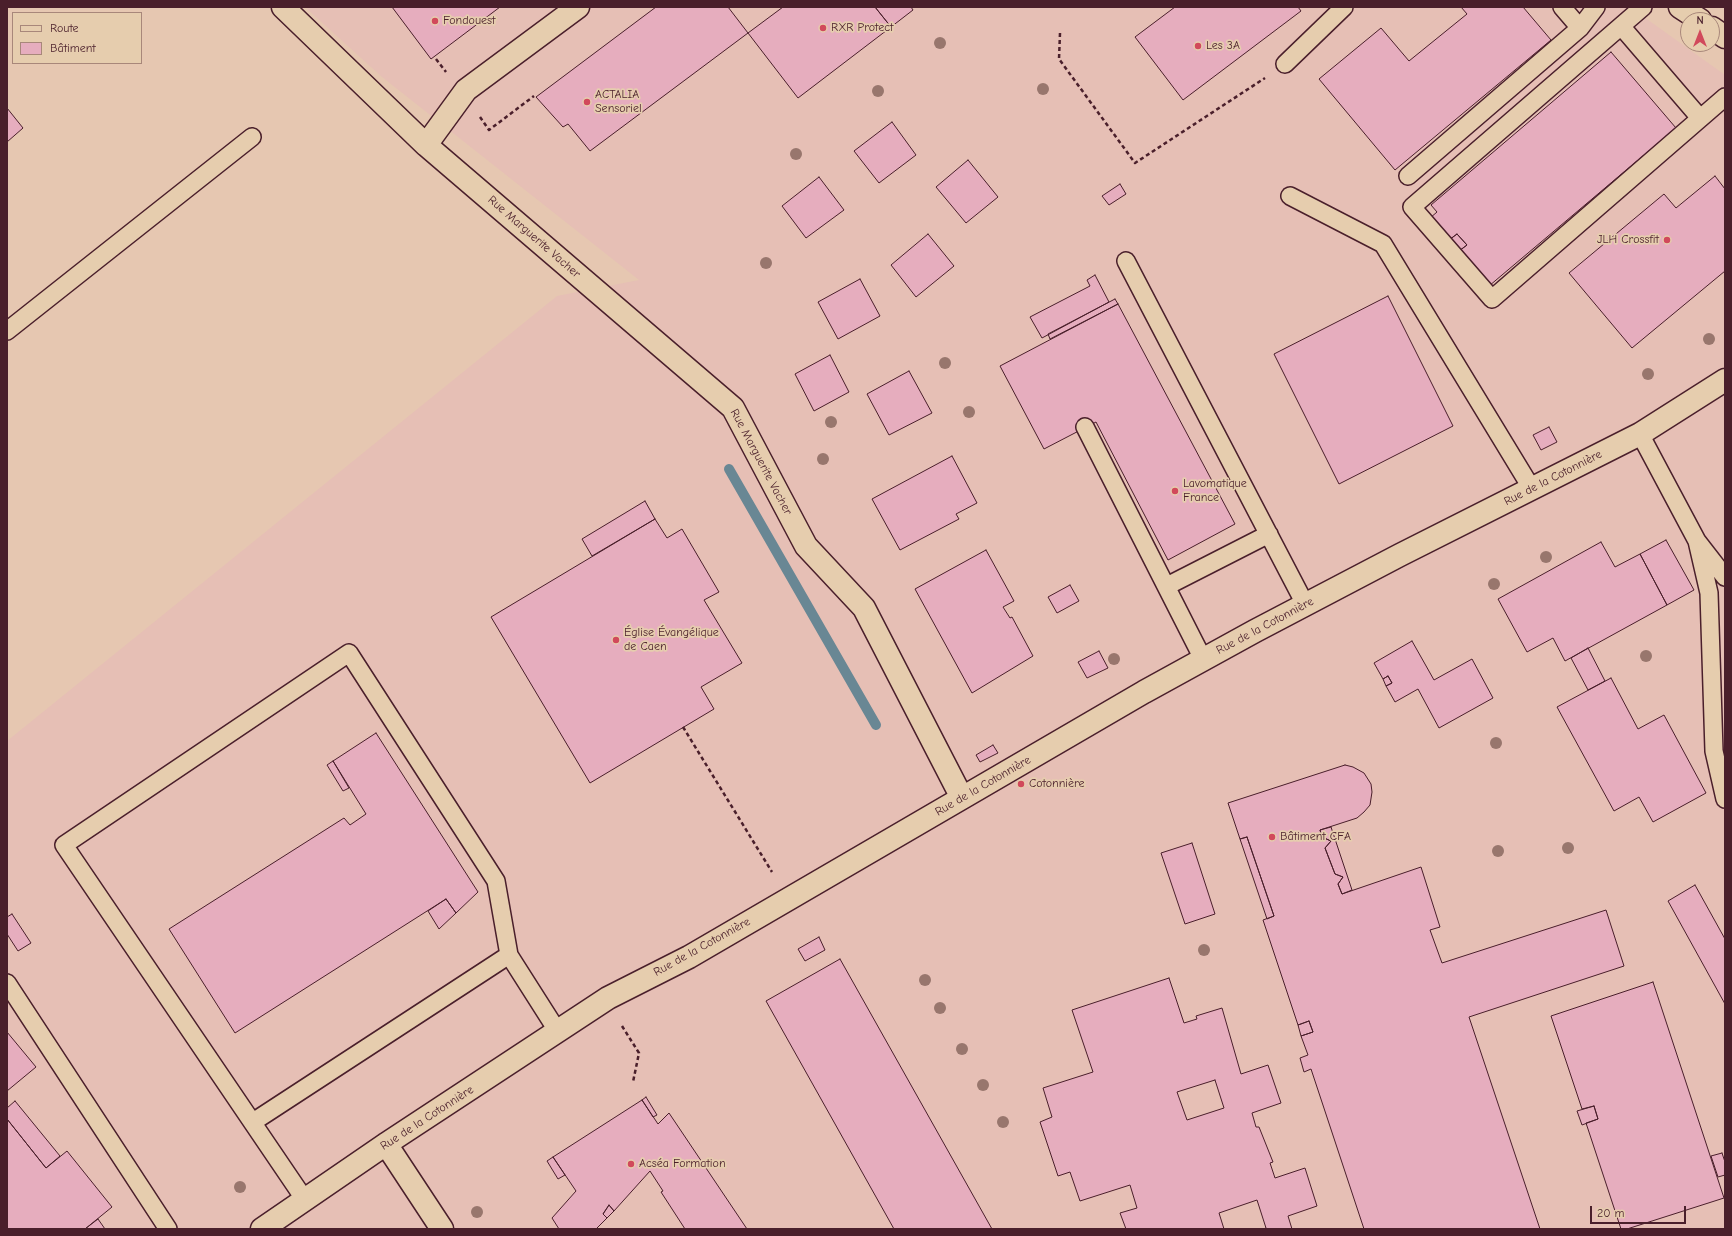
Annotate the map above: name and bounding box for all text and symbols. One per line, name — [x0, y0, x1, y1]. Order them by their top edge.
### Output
legend — [12, 12, 142, 64]
north arrow — [1680, 12, 1720, 52]
place label: Fondouest — [443, 14, 495, 28]
text: N — [1696, 14, 1704, 27]
marker: Fondouest — [430, 16, 440, 26]
text: Route — [50, 21, 79, 35]
place label: RXR Protect — [831, 21, 893, 35]
marker: RXR Protect — [818, 23, 828, 33]
place label: Les 3A — [1206, 39, 1240, 53]
text: Bâtiment — [50, 41, 96, 55]
marker: Les 3A — [1193, 41, 1203, 51]
place label: ACTALIA Sensoriel — [595, 88, 642, 116]
marker: ACTALIA Sensoriel — [582, 97, 592, 107]
street label: Rue Marguerite Vacher — [485, 193, 583, 281]
place label: JLH Crossfit — [1597, 233, 1659, 247]
marker: JLH Crossfit — [1662, 235, 1672, 245]
street label: Rue Marguerite Vacher — [727, 407, 795, 517]
street label: Rue de la Cotonnière — [1502, 447, 1604, 509]
place label: Lavomatique France — [1183, 477, 1247, 505]
marker: Lavomatique France — [1170, 486, 1180, 496]
street label: Rue de la Cotonnière — [1214, 594, 1316, 658]
place label: Église Évangélique de Caen — [624, 626, 719, 654]
marker: Église Évangélique de Caen — [611, 635, 621, 645]
street label: Rue de la Cotonnière — [933, 753, 1033, 819]
place label: Cotonnière — [1029, 777, 1085, 791]
marker: Cotonnière — [1016, 779, 1026, 789]
place label: Bâtiment CFA — [1280, 830, 1351, 844]
marker: Bâtiment CFA — [1267, 832, 1277, 842]
street label: Rue de la Cotonnière — [651, 914, 753, 980]
street label: Rue de la Cotonnière — [378, 1083, 476, 1153]
place label: Acséa Formation — [639, 1157, 726, 1171]
marker: Acséa Formation — [626, 1159, 636, 1169]
scale bar — [1592, 1198, 1688, 1224]
text: 20 m — [1597, 1206, 1625, 1220]

